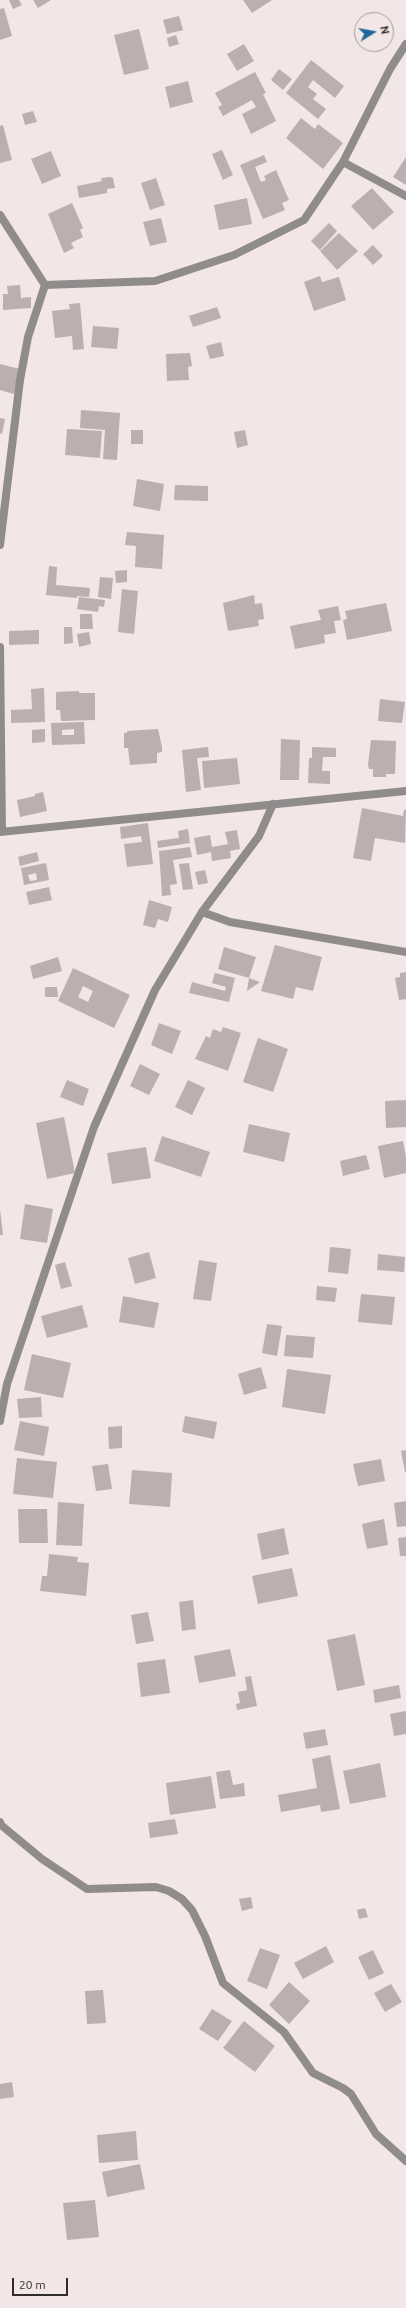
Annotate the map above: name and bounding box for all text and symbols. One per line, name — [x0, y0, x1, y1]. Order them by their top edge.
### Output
north arrow — [354, 12, 394, 52]
text: N — [378, 25, 391, 35]
scale bar — [14, 2270, 70, 2296]
text: 20 m — [19, 2278, 46, 2291]

